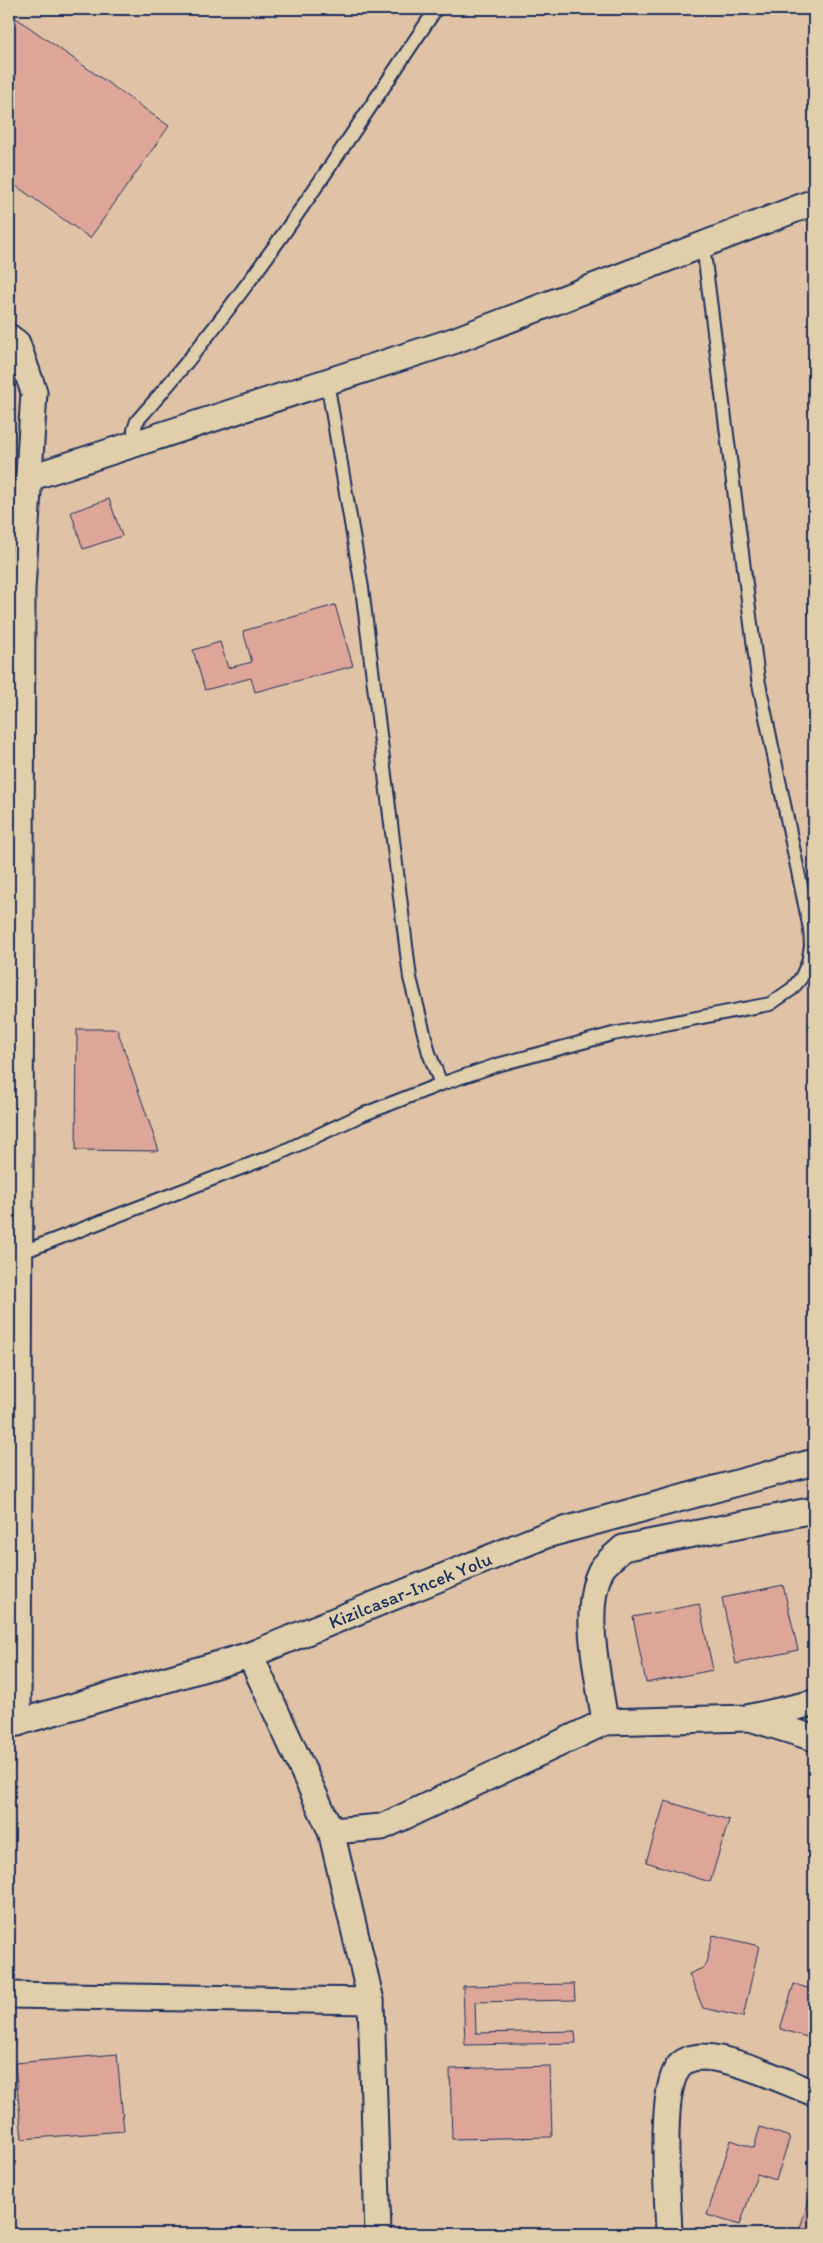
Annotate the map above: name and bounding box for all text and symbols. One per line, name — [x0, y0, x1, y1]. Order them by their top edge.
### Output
street label: Kizilcasar-Incek Yolu — [325, 1547, 496, 1634]

